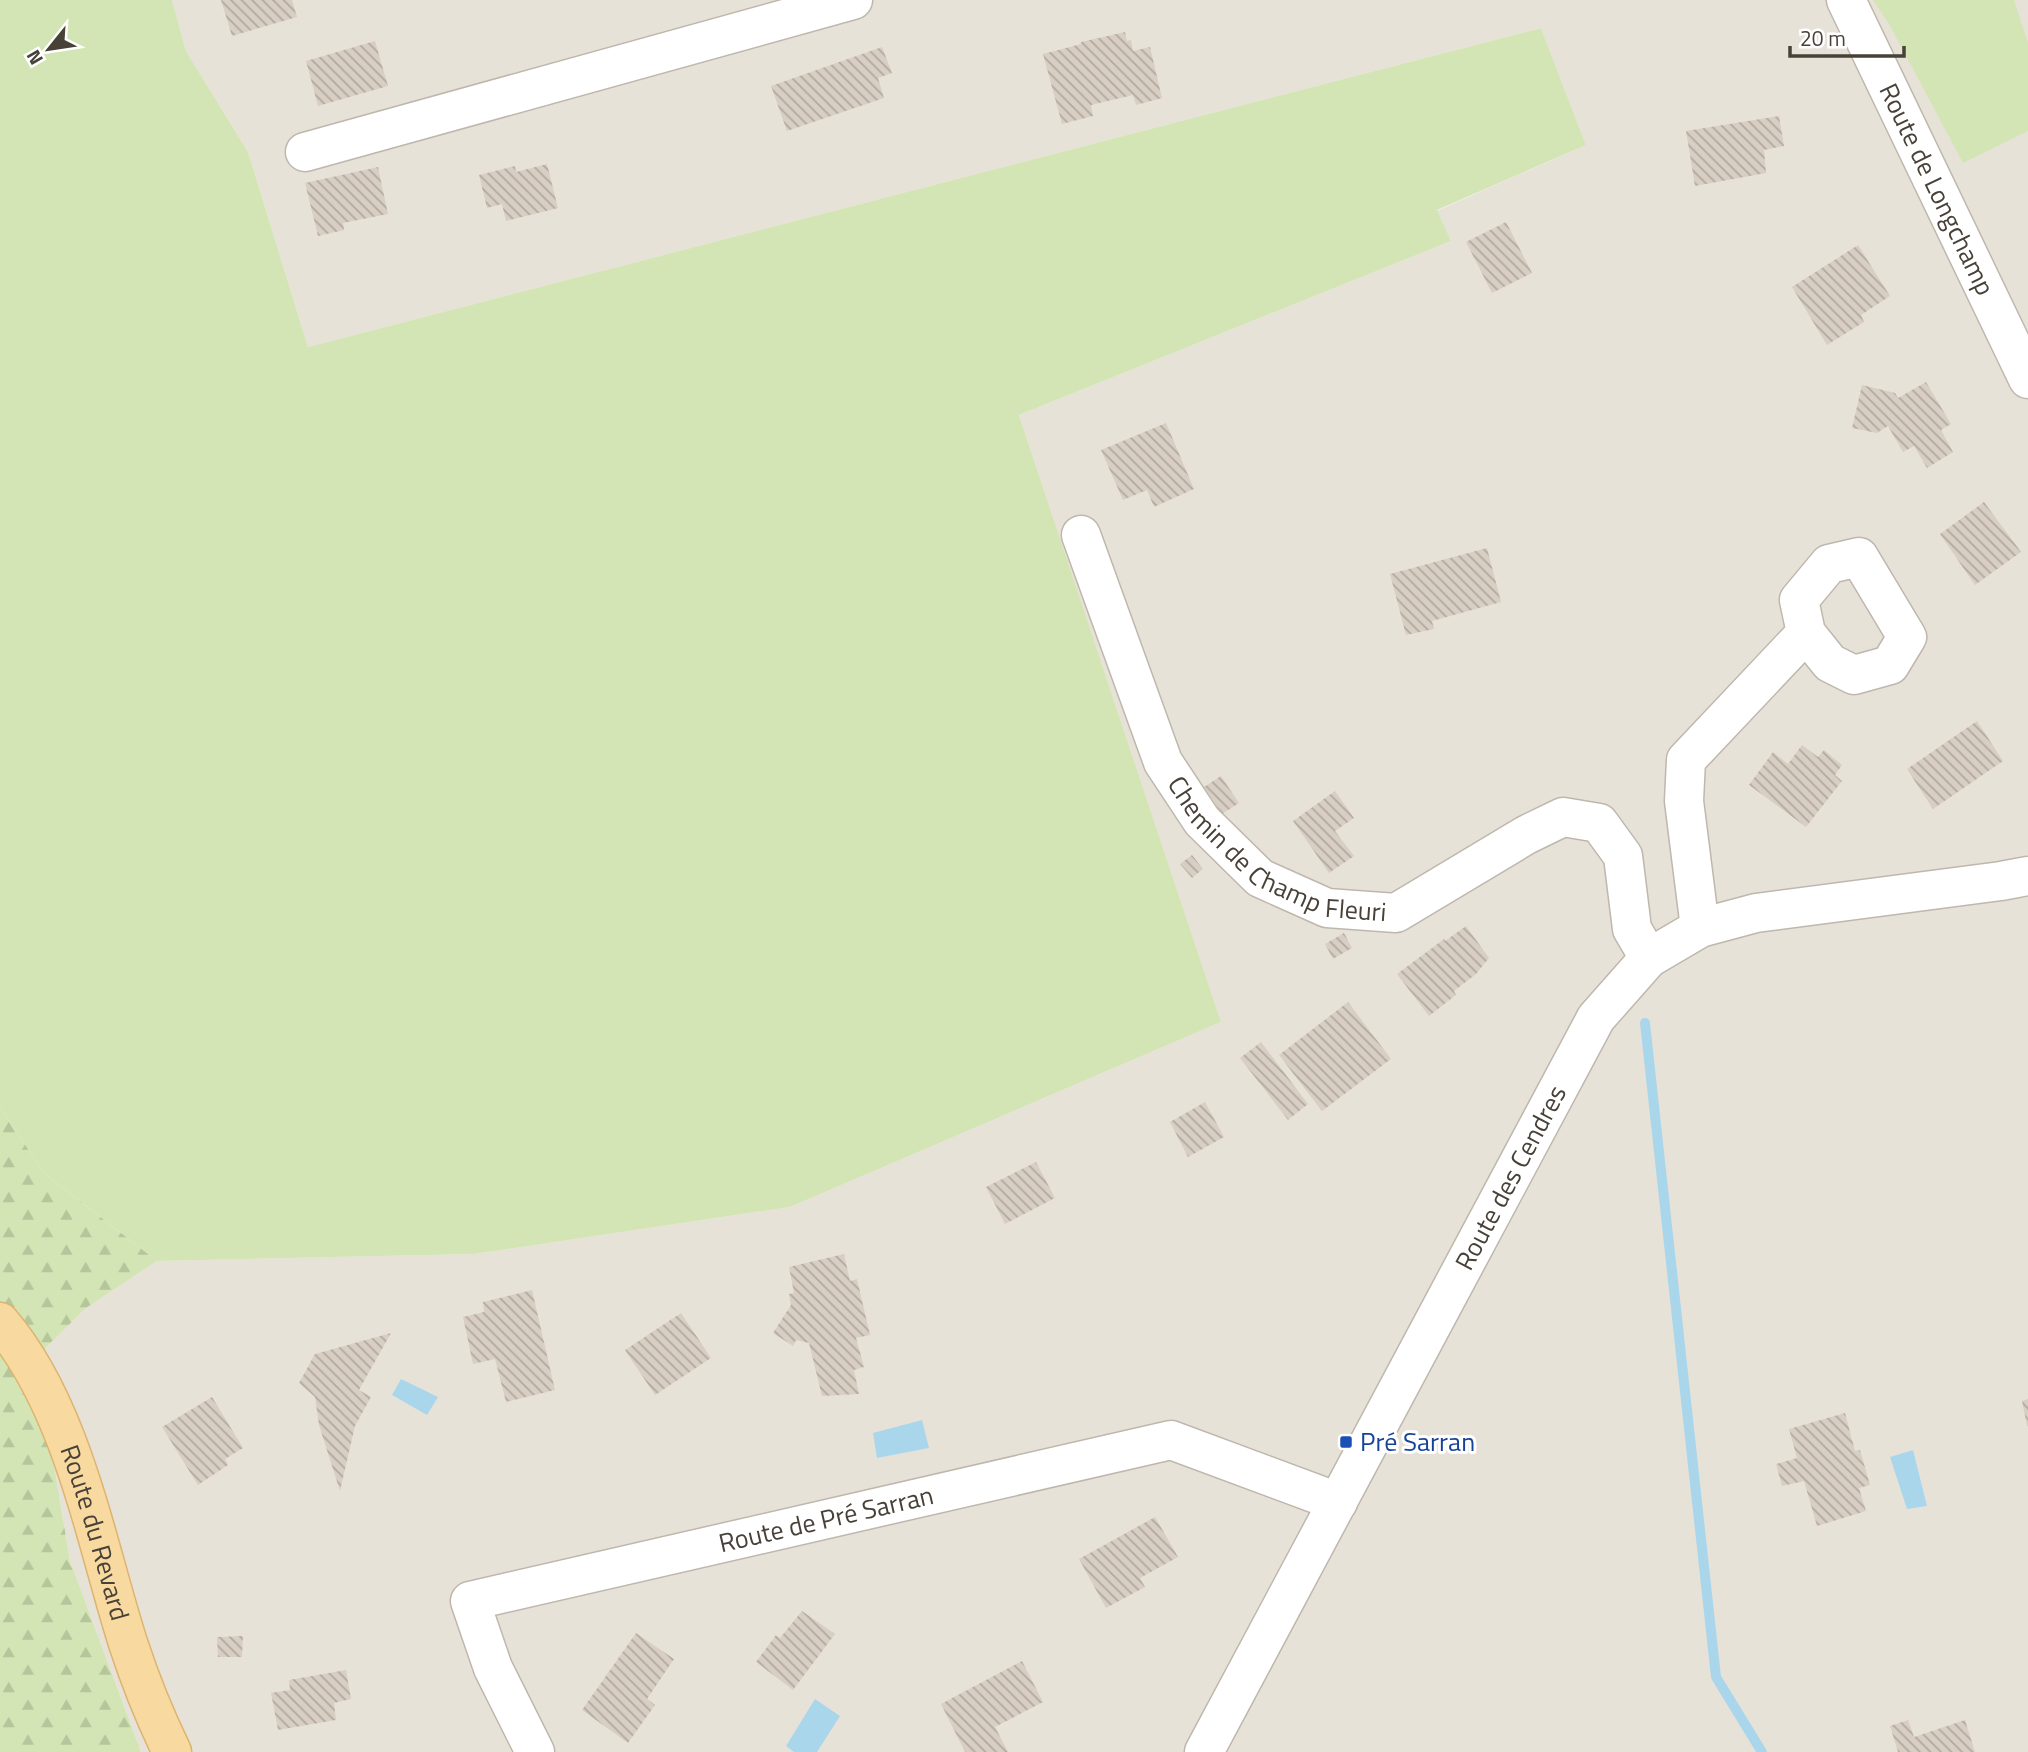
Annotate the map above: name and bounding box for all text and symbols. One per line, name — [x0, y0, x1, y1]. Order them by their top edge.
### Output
north arrow — [14, 14, 84, 84]
scale bar — [1790, 14, 1904, 58]
text: 20 m — [1800, 22, 1846, 54]
text: N — [18, 45, 50, 71]
street label: Route de Longchamp — [1870, 76, 2005, 302]
street label: Chemin de Champ Fleuri — [1158, 768, 1388, 931]
street label: Route des Cendres — [1445, 1078, 1576, 1277]
place label: Pré Sarran — [1360, 1422, 1475, 1461]
marker: Pré Sarran — [1338, 1434, 1354, 1450]
street label: Route du Revard — [51, 1439, 140, 1625]
street label: Route de Pré Sarran — [715, 1475, 937, 1562]

